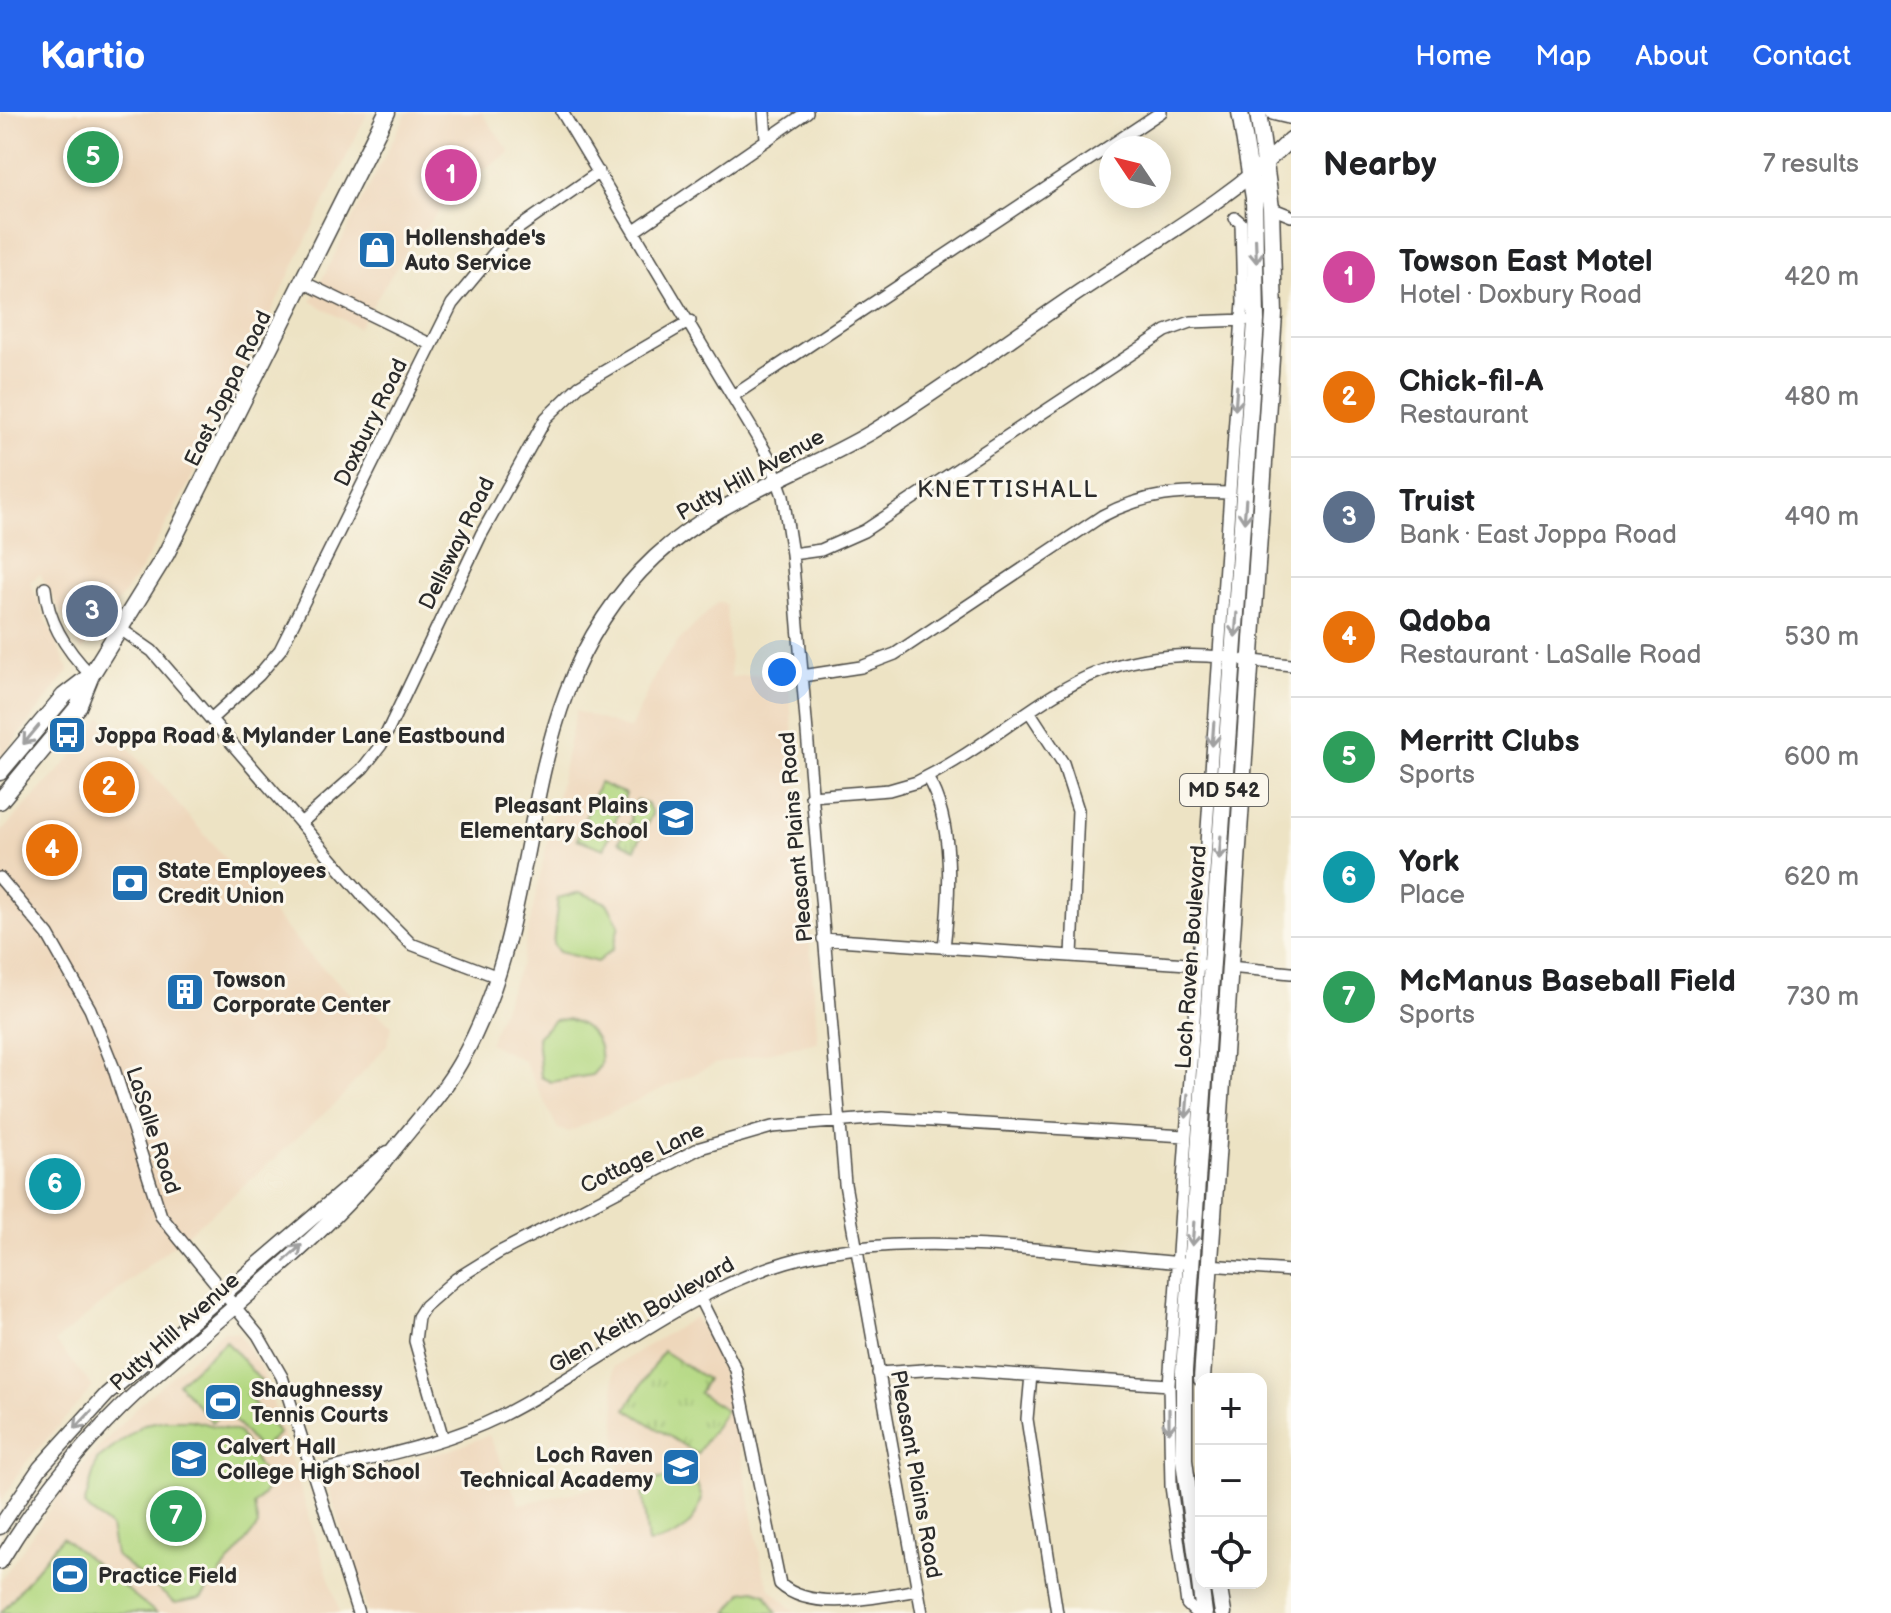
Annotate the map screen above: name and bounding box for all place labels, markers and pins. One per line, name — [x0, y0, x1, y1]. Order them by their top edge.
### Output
pin: 5 — [67, 127, 119, 187]
pin: 1 — [425, 145, 477, 205]
place label: Hollenshade's Auto Service — [404, 225, 546, 277]
shop icon: Hollenshade's Auto Service — [356, 229, 398, 271]
pin: 3 — [66, 581, 118, 641]
bus stop icon: Joppa Road & Mylander Lane Eastbound — [46, 714, 88, 756]
place label: Joppa Road & Mylander Lane Eastbound — [95, 723, 505, 750]
pin: 2 — [83, 757, 135, 817]
place label: Pleasant Plains Elementary School — [460, 793, 648, 845]
school or university icon: Pleasant Plains Elementary School — [655, 797, 697, 839]
pin: 4 — [26, 820, 78, 880]
place label: State Employees Credit Union — [158, 858, 326, 910]
bank icon: State Employees Credit Union — [109, 862, 151, 904]
place label: Towson Corporate Center — [213, 967, 391, 1019]
building icon: Towson Corporate Center — [164, 971, 206, 1013]
pin: 6 — [29, 1154, 81, 1214]
place label: Shaughnessy Tennis Courts — [251, 1377, 388, 1429]
sports icon: Shaughnessy Tennis Courts — [202, 1381, 244, 1423]
place label: Calvert Hall College High School — [217, 1434, 420, 1486]
school or university icon: Calvert Hall College High School — [168, 1438, 210, 1480]
place label: Loch Raven Technical Academy — [460, 1442, 653, 1494]
school or university icon: Loch Raven Technical Academy — [660, 1446, 702, 1488]
pin: 7 — [150, 1486, 202, 1546]
sports icon: Practice Field — [49, 1554, 91, 1596]
place label: Practice Field — [98, 1563, 237, 1590]

